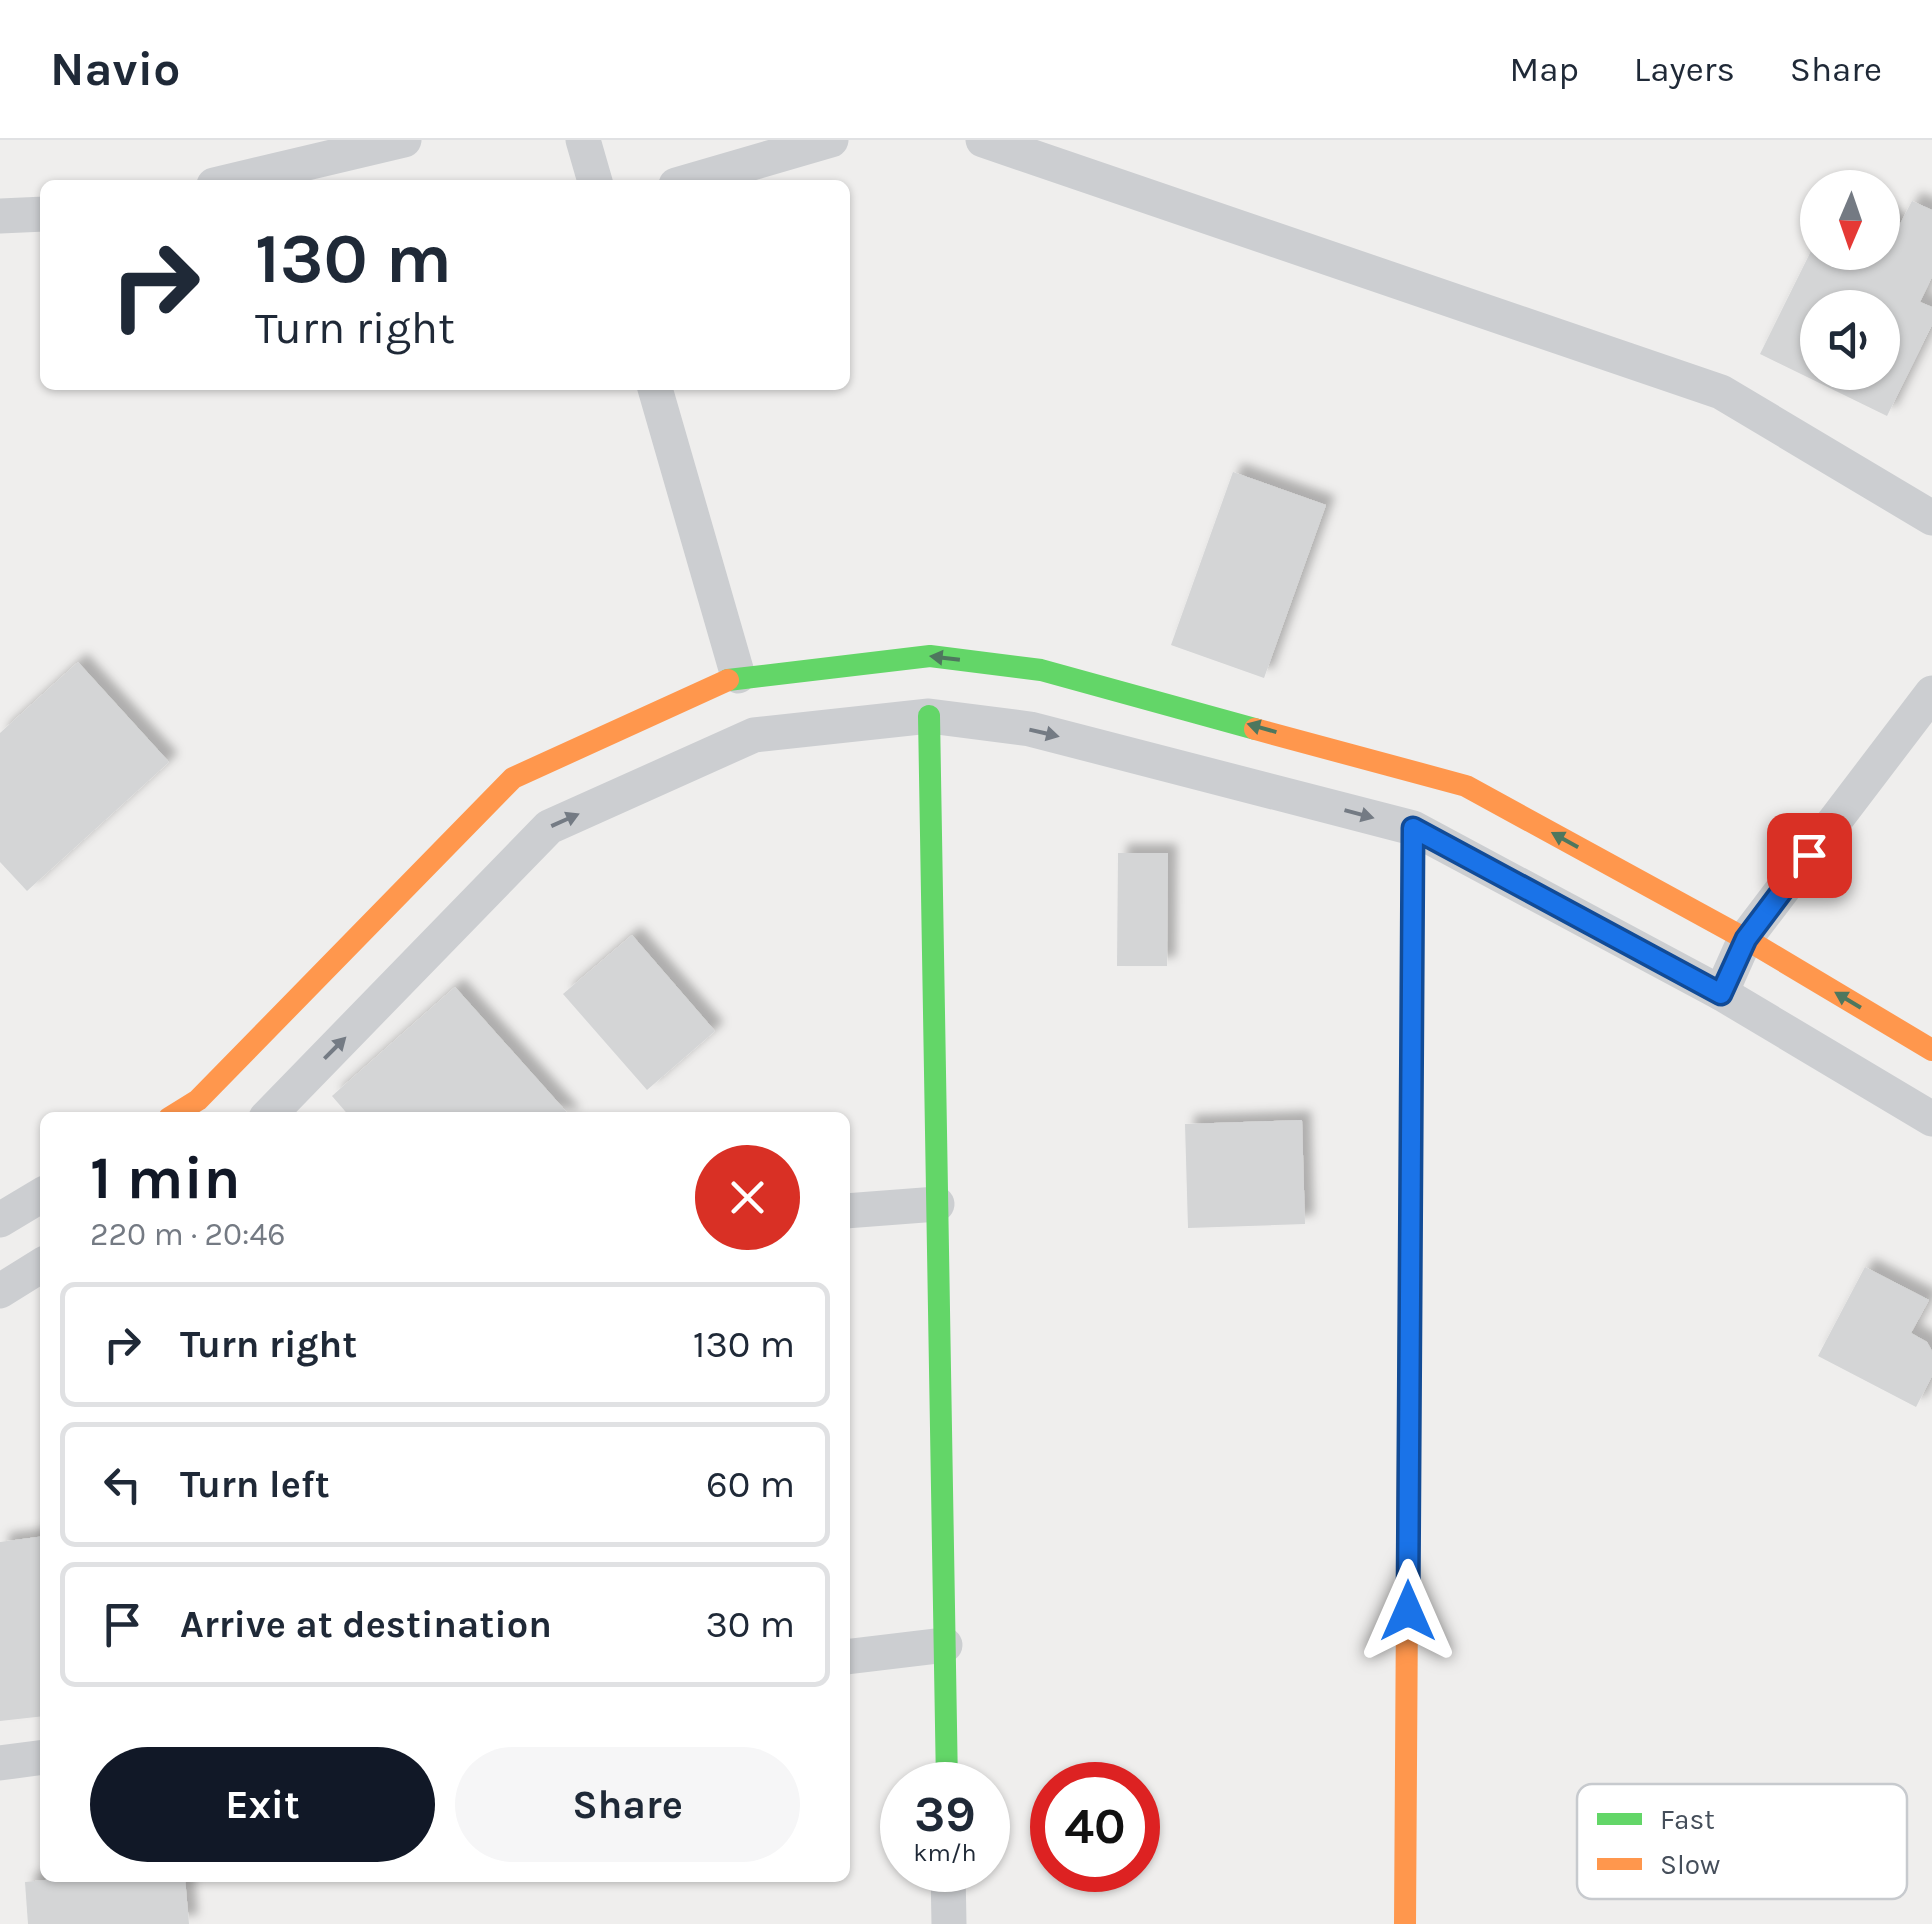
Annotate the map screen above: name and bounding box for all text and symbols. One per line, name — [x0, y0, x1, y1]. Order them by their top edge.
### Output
text: Navio — [50, 41, 180, 97]
text: Map — [1509, 49, 1579, 90]
text: Layers — [1634, 49, 1735, 90]
text: Share — [1790, 49, 1882, 90]
north arrow — [1800, 170, 1900, 270]
map controls — [1800, 170, 1900, 390]
text: 130 m — [255, 218, 452, 300]
icon: right — [90, 220, 220, 350]
button: sound — [1800, 290, 1900, 390]
text: Turn right — [255, 302, 455, 354]
one-way arrow — [929, 650, 961, 666]
one-way arrow — [1246, 720, 1277, 735]
one-way arrow — [1029, 726, 1060, 741]
one-way arrow — [1344, 806, 1375, 822]
one-way arrow — [550, 812, 580, 828]
pin — [1767, 813, 1852, 898]
icon: arrive — [1782, 828, 1837, 883]
one-way arrow — [1551, 832, 1580, 849]
one-way arrow — [1834, 992, 1862, 1009]
one-way arrow — [323, 1037, 346, 1061]
text: 1 min — [90, 1143, 241, 1213]
button: close — [695, 1145, 800, 1250]
text: 220 m · 20:46 — [90, 1216, 286, 1253]
icon: right — [95, 1317, 150, 1372]
text: Turn right — [180, 1322, 357, 1367]
text: 130 m — [693, 1322, 795, 1367]
icon: left — [95, 1457, 150, 1512]
text: Turn left — [180, 1462, 330, 1507]
text: 60 m — [706, 1462, 795, 1507]
position arrow — [1356, 1559, 1460, 1663]
icon: arrive — [95, 1597, 150, 1652]
text: Arrive at destination — [180, 1602, 552, 1647]
text: 30 m — [705, 1602, 795, 1647]
button: Exit — [90, 1747, 435, 1862]
button: Share — [455, 1747, 800, 1862]
speed limit sign: 40 — [1030, 1762, 1160, 1892]
legend — [1577, 1784, 1907, 1899]
text: 39 — [914, 1785, 976, 1844]
text: Fast — [1660, 1803, 1715, 1836]
text: km/h — [913, 1838, 977, 1867]
text: Slow — [1660, 1848, 1720, 1881]

